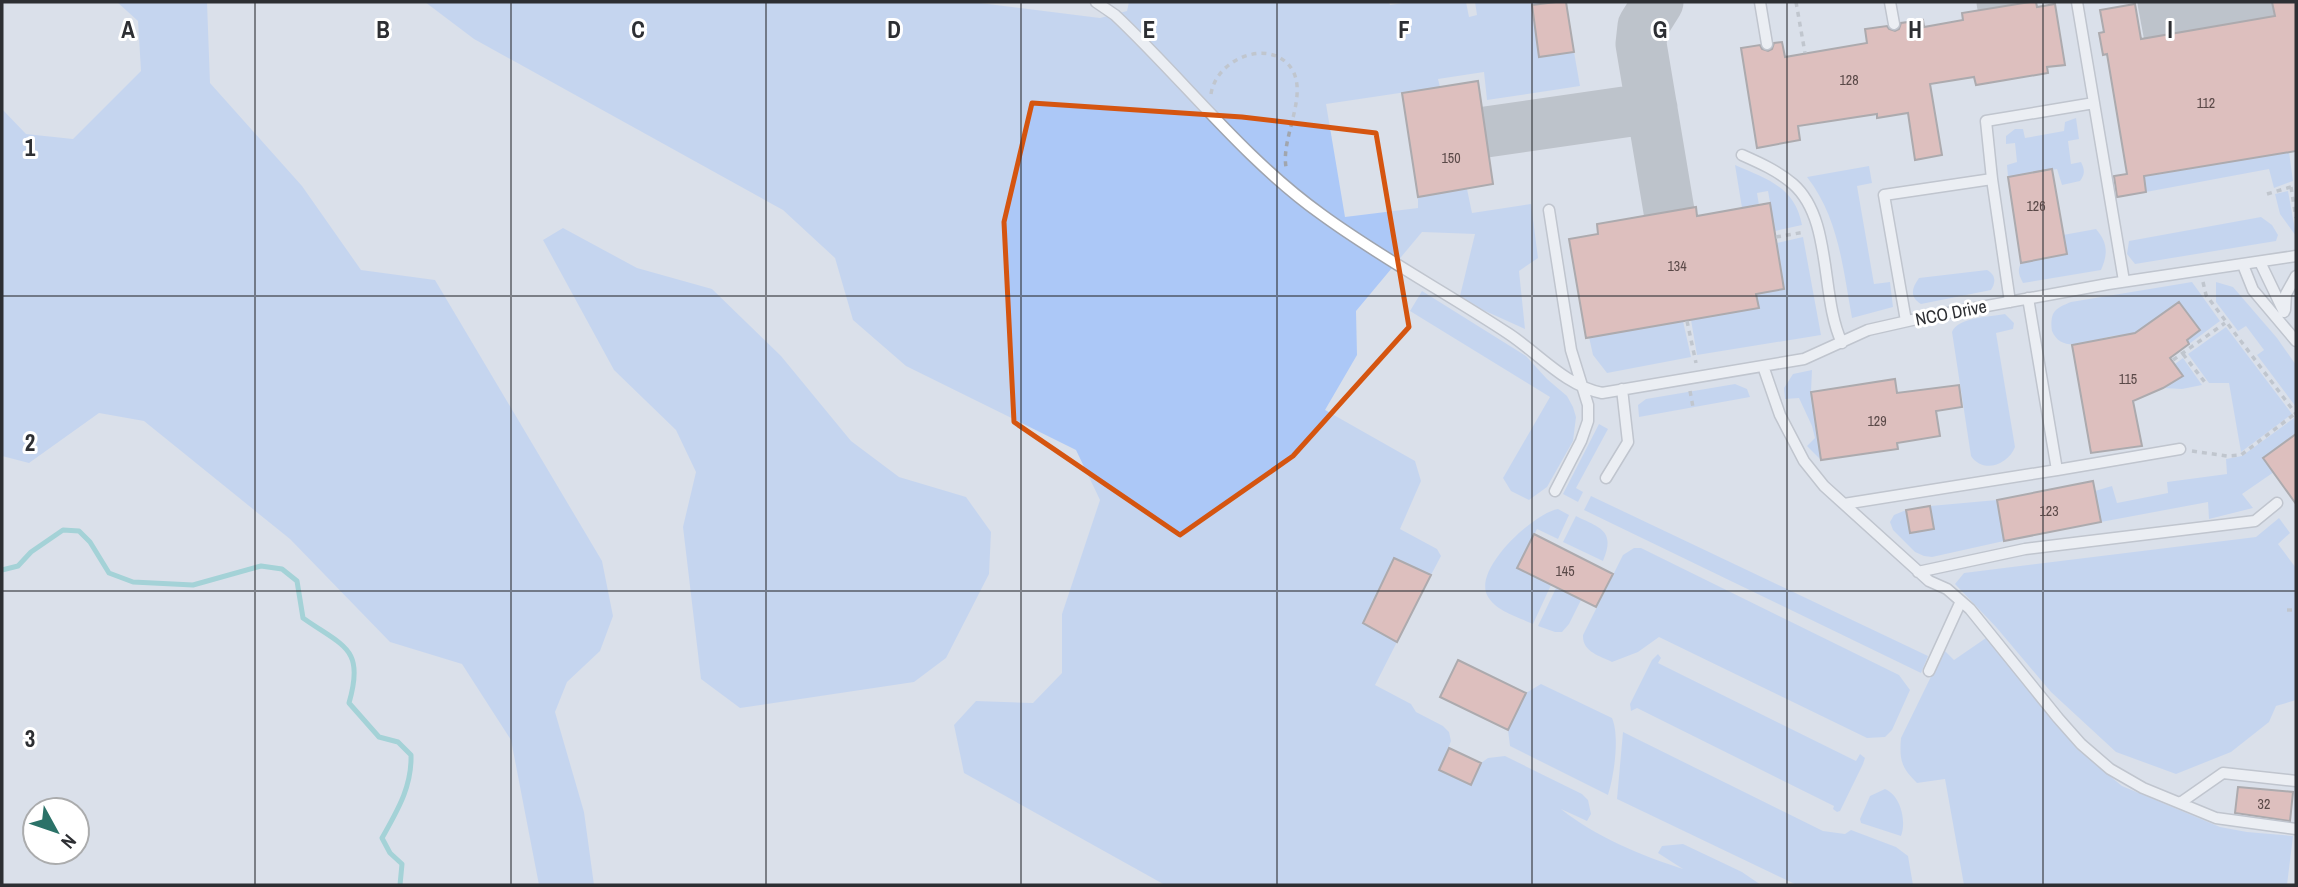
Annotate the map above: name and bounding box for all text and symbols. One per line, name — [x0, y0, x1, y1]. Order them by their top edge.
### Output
text: A — [121, 14, 135, 45]
text: B — [376, 14, 390, 45]
text: C — [631, 14, 645, 45]
text: D — [887, 14, 901, 45]
text: E — [1143, 14, 1155, 45]
text: F — [1398, 14, 1410, 45]
text: G — [1653, 14, 1667, 45]
text: H — [1908, 14, 1922, 45]
text: I — [2167, 14, 2173, 45]
house number: 128 — [1839, 71, 1859, 89]
house number: 112 — [2197, 94, 2215, 112]
text: 1 — [25, 132, 36, 163]
house number: 150 — [1441, 149, 1461, 167]
house number: 126 — [2026, 197, 2046, 215]
house number: 134 — [1667, 257, 1687, 275]
street label: NCO Drive — [1913, 293, 1989, 332]
house number: 115 — [2119, 370, 2137, 388]
house number: 129 — [1867, 412, 1887, 430]
text: 2 — [25, 427, 35, 458]
house number: 123 — [2039, 502, 2059, 520]
house number: 145 — [1555, 562, 1575, 580]
text: 3 — [25, 723, 35, 754]
house number: 32 — [2258, 795, 2270, 813]
north arrow — [21, 796, 91, 866]
text: N — [55, 829, 83, 855]

